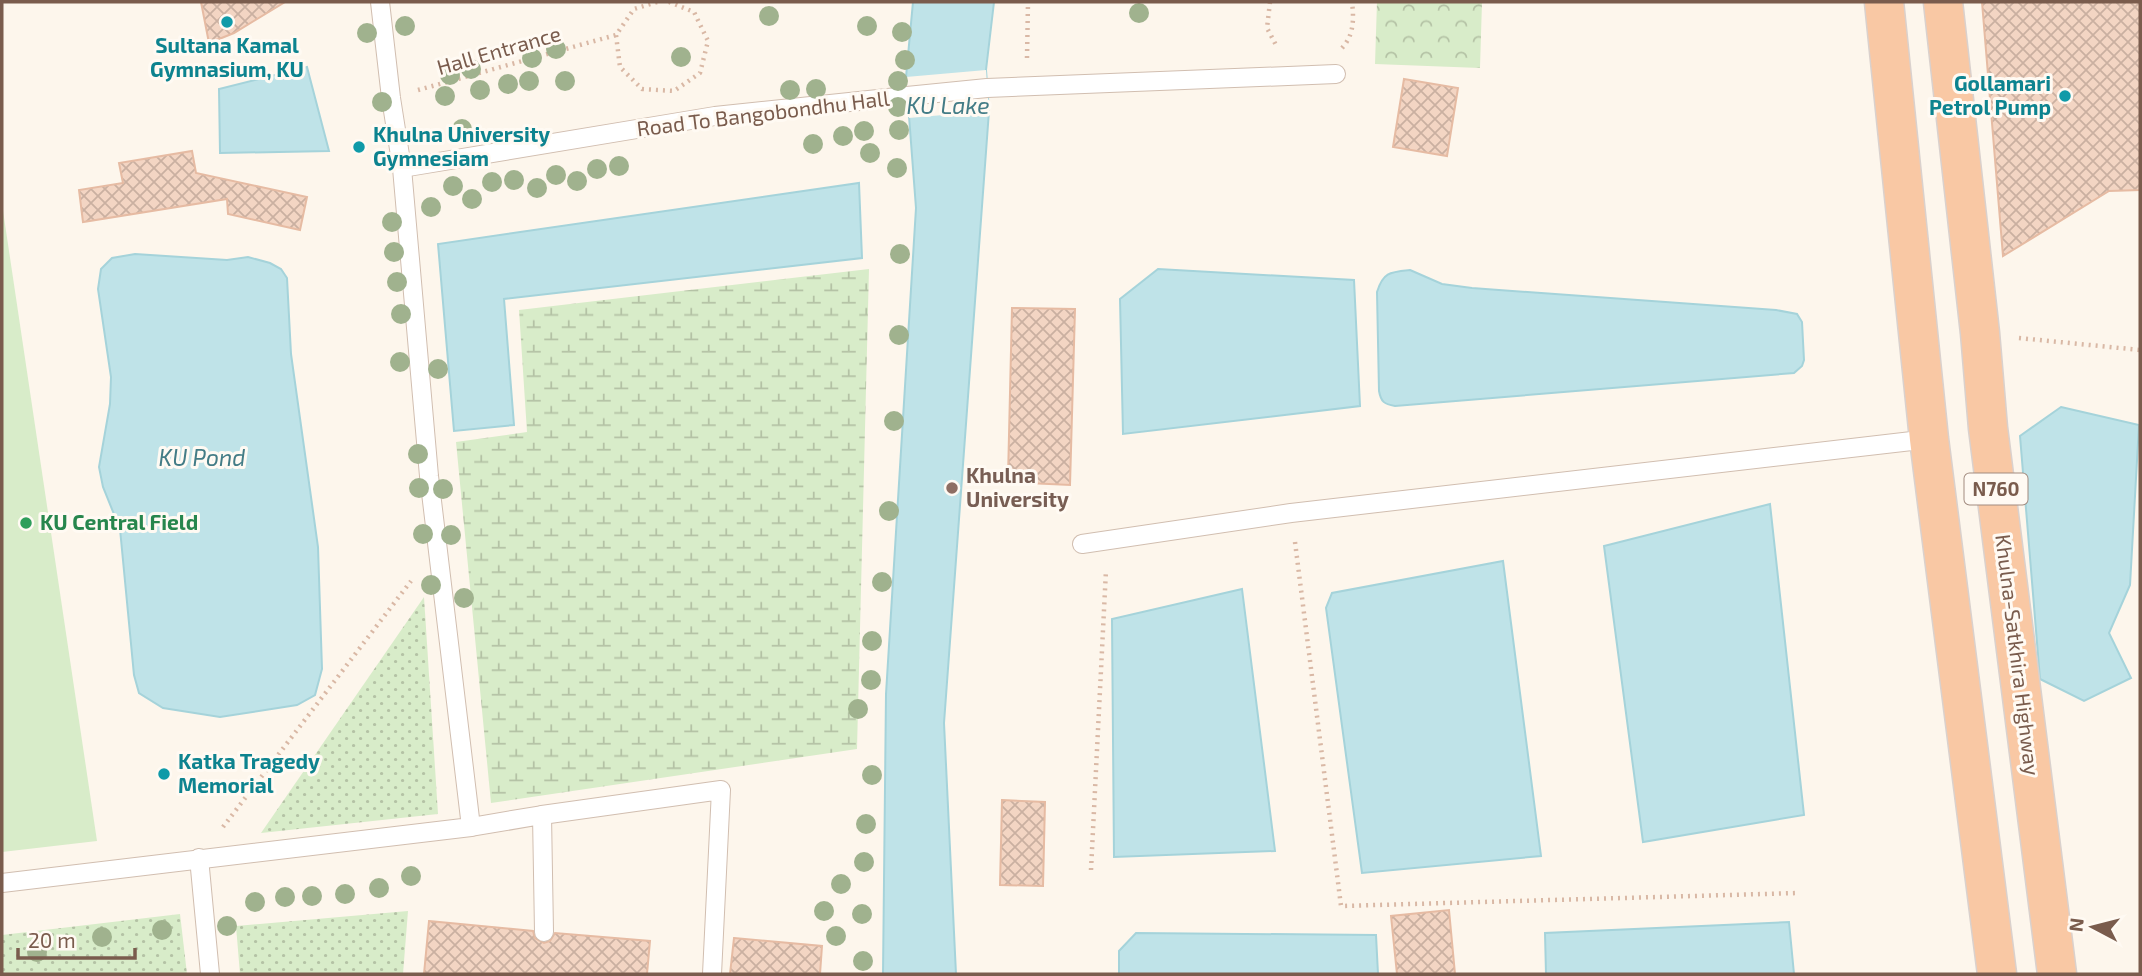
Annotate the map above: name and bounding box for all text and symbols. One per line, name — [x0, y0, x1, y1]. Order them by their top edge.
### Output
marker: Sultana Kamal Gymnasium, KU — [219, 14, 235, 30]
street label: Hall Entrance — [434, 20, 563, 79]
place label: Sultana Kamal Gymnasium, KU — [150, 32, 304, 82]
place label: Gollamari Petrol Pump — [1929, 70, 2051, 119]
street label: Road To Bangobondhu Hall — [635, 85, 891, 140]
marker: Gollamari Petrol Pump — [2057, 88, 2073, 104]
water label: KU Lake — [906, 91, 990, 119]
place label: Khulna University Gymnesiam — [373, 121, 550, 171]
marker: Khulna University Gymnesiam — [351, 139, 367, 155]
water label: KU Pond — [159, 443, 246, 471]
place label: Khulna University — [966, 462, 1069, 512]
road number: N760 — [1965, 474, 2028, 504]
marker: Khulna University — [944, 480, 960, 496]
place label: KU Central Field — [40, 509, 198, 534]
marker: KU Central Field — [18, 515, 34, 531]
street label: Khulna-Satkhira Highway — [1991, 533, 2046, 777]
place label: Katka Tragedy Memorial — [178, 748, 320, 797]
marker: Katka Tragedy Memorial — [156, 766, 172, 782]
north arrow — [2058, 892, 2128, 962]
scale bar — [18, 916, 135, 960]
text: N — [2063, 917, 2088, 933]
text: 20 m — [28, 927, 76, 952]

